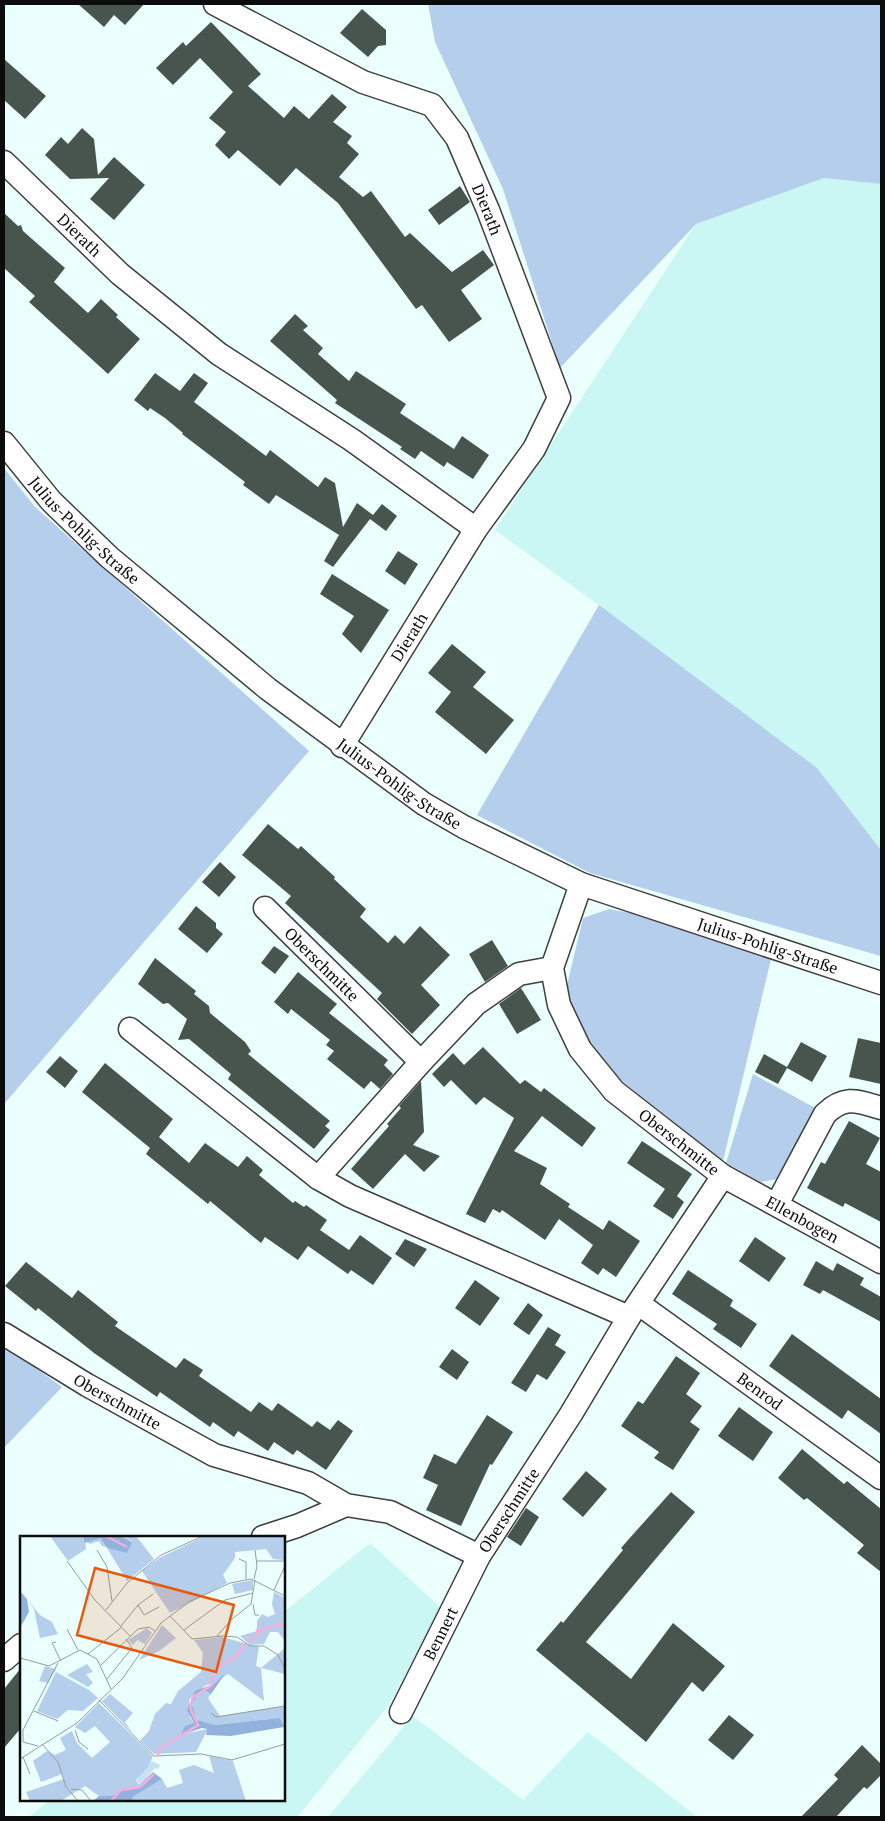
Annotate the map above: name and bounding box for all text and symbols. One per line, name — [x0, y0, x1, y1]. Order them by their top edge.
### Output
street label: Dierath — [467, 180, 508, 239]
street label: Dierath — [53, 208, 107, 262]
street label: Julius-Pohlig-Straße — [24, 472, 144, 589]
street label: Dierath — [385, 608, 433, 666]
street label: Julius-Pohlig-Straße — [333, 733, 465, 834]
street label: Julius-Pohlig-Straße — [695, 912, 841, 979]
street label: Oberschmitte — [280, 922, 364, 1006]
street label: Oberschmitte — [634, 1103, 724, 1180]
street label: Ellenbogen — [762, 1190, 843, 1248]
street label: Benrod — [733, 1367, 787, 1415]
street label: Oberschmitte — [69, 1368, 165, 1435]
street label: Oberschmitte — [473, 1463, 544, 1557]
inset map — [20, 1536, 285, 1801]
street label: Bennert — [418, 1603, 463, 1664]

